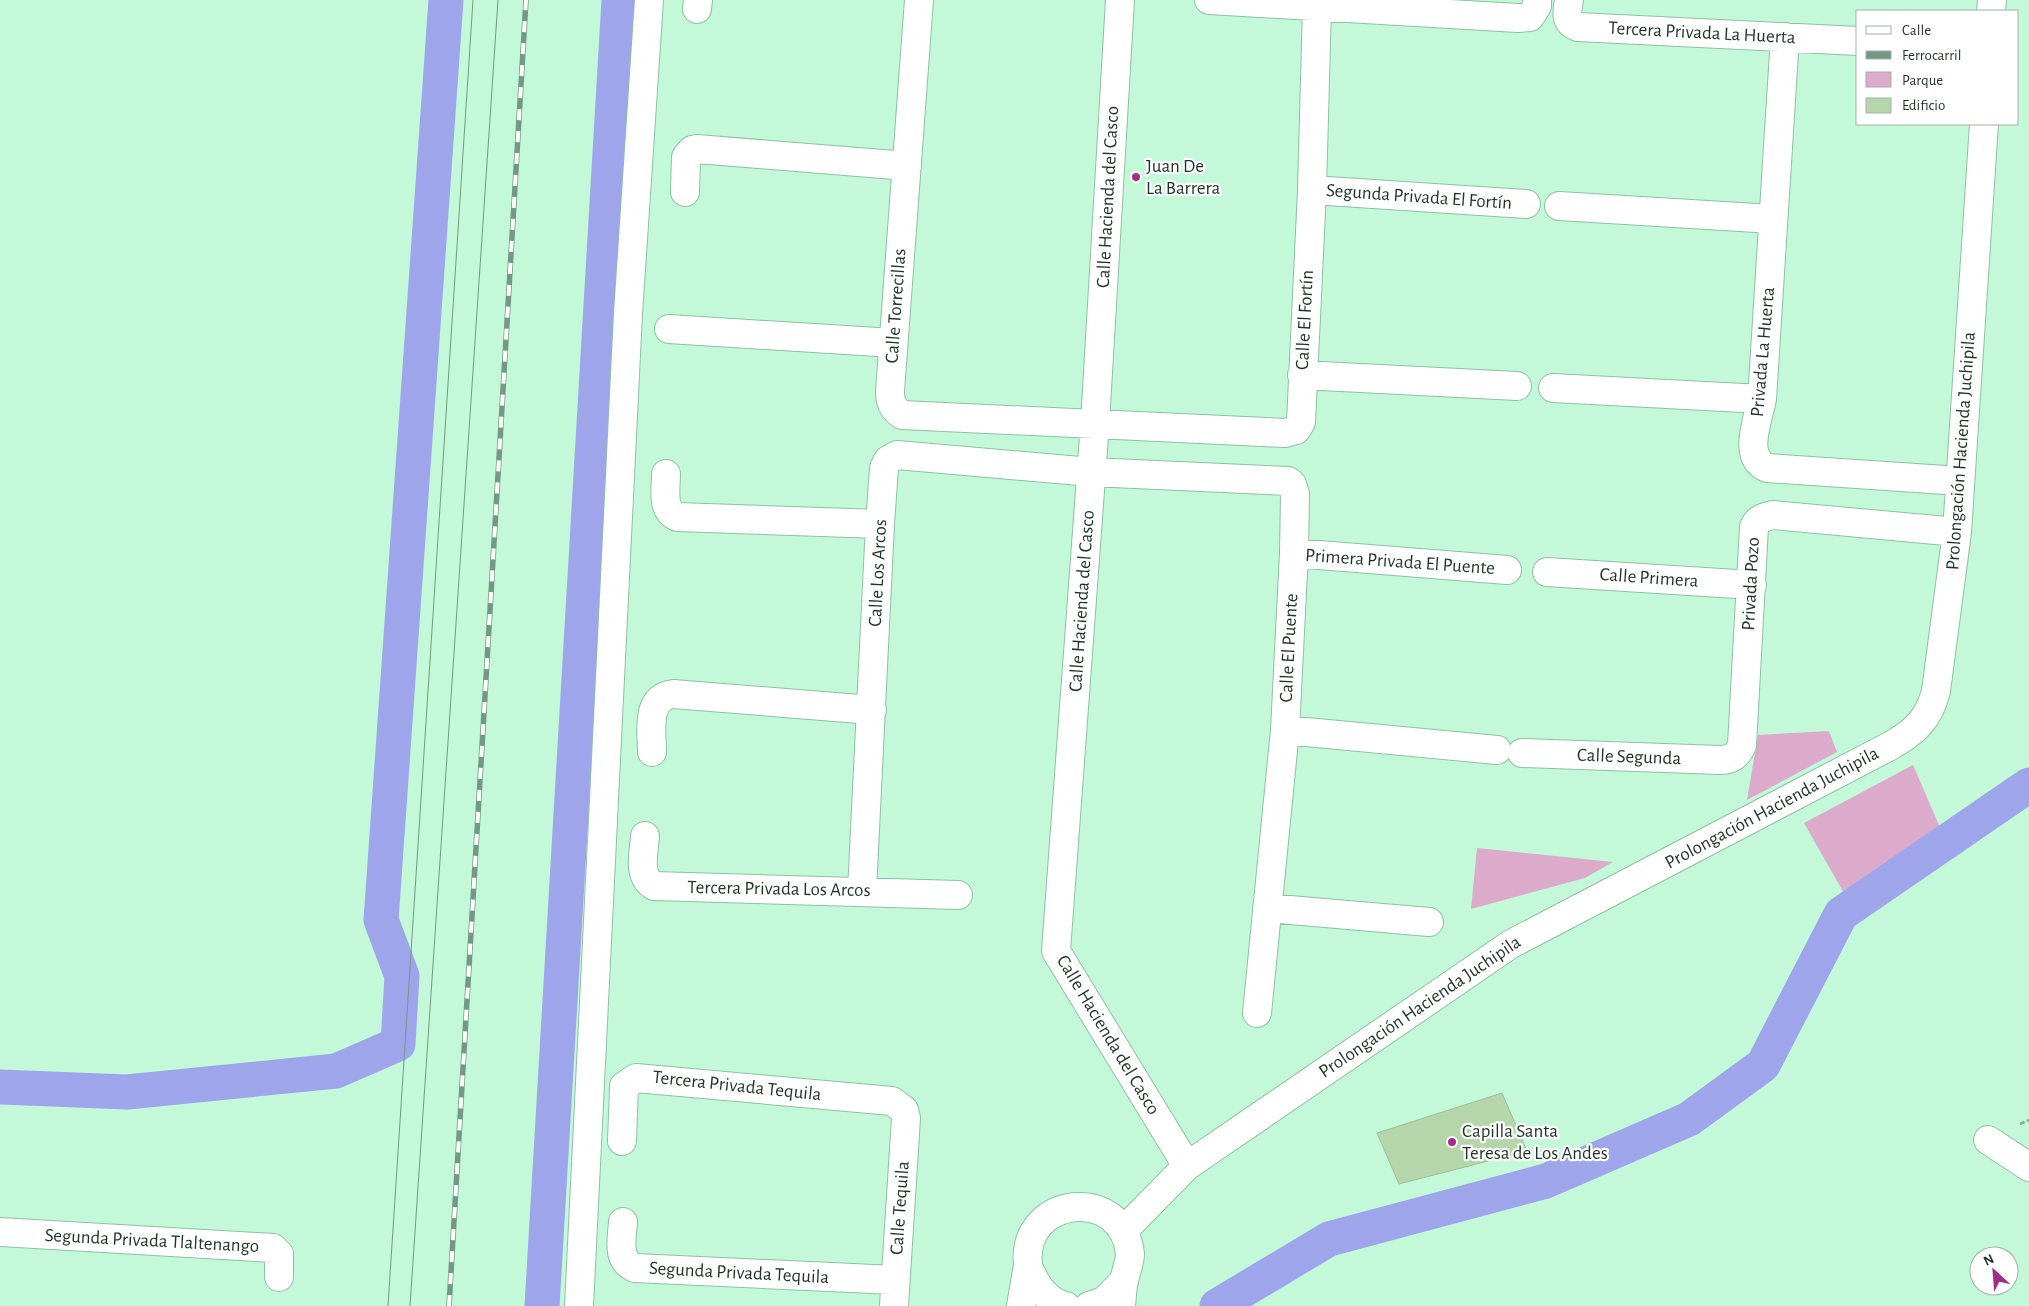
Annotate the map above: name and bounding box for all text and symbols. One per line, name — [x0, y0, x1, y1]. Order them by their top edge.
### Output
legend — [1856, 10, 2019, 125]
street label: Tercera Privada La Huerta — [1608, 19, 1796, 47]
text: Calle — [1902, 23, 1931, 38]
text: Ferrocarril — [1902, 48, 1961, 63]
text: Parque — [1902, 73, 1943, 88]
text: Edificio — [1902, 98, 1945, 113]
street label: Calle Hacienda del Casco — [1094, 105, 1122, 289]
place label: Juan De La Barrera — [1146, 157, 1221, 198]
marker: Juan De La Barrera — [1130, 171, 1142, 183]
street label: Segunda Privada El Fortín — [1325, 181, 1513, 213]
street label: Calle Torrecillas — [883, 248, 909, 364]
street label: Calle El Fortín — [1293, 269, 1317, 371]
street label: Privada La Huerta — [1748, 286, 1778, 418]
street label: Prolongación Hacienda Juchipila — [1943, 331, 1979, 571]
street label: Calle Hacienda del Casco — [1066, 509, 1098, 693]
street label: Calle Los Arcos — [866, 519, 890, 627]
street label: Privada Pozo — [1739, 537, 1763, 631]
street label: Primera Privada El Puente — [1305, 546, 1495, 578]
street label: Calle Primera — [1599, 565, 1699, 591]
street label: Calle El Puente — [1277, 593, 1301, 703]
street label: Prolongación Hacienda Juchipila — [1662, 743, 1882, 872]
street label: Calle Segunda — [1577, 746, 1682, 768]
street label: Tercera Privada Los Arcos — [687, 878, 871, 900]
street label: Prolongación Hacienda Juchipila — [1316, 932, 1525, 1082]
street label: Calle Hacienda del Casco — [1053, 952, 1163, 1118]
street label: Tercera Privada Tequila — [652, 1068, 823, 1104]
place label: Capilla Santa Teresa de Los Andes — [1462, 1122, 1608, 1163]
marker: Capilla Santa Teresa de Los Andes — [1446, 1136, 1458, 1148]
street label: Calle Tequila — [887, 1160, 913, 1256]
street label: Segunda Privada Tlaltenango — [44, 1226, 260, 1256]
north arrow — [1969, 1246, 2019, 1296]
text: N — [1981, 1252, 1996, 1269]
street label: Segunda Privada Tequila — [648, 1259, 830, 1287]

